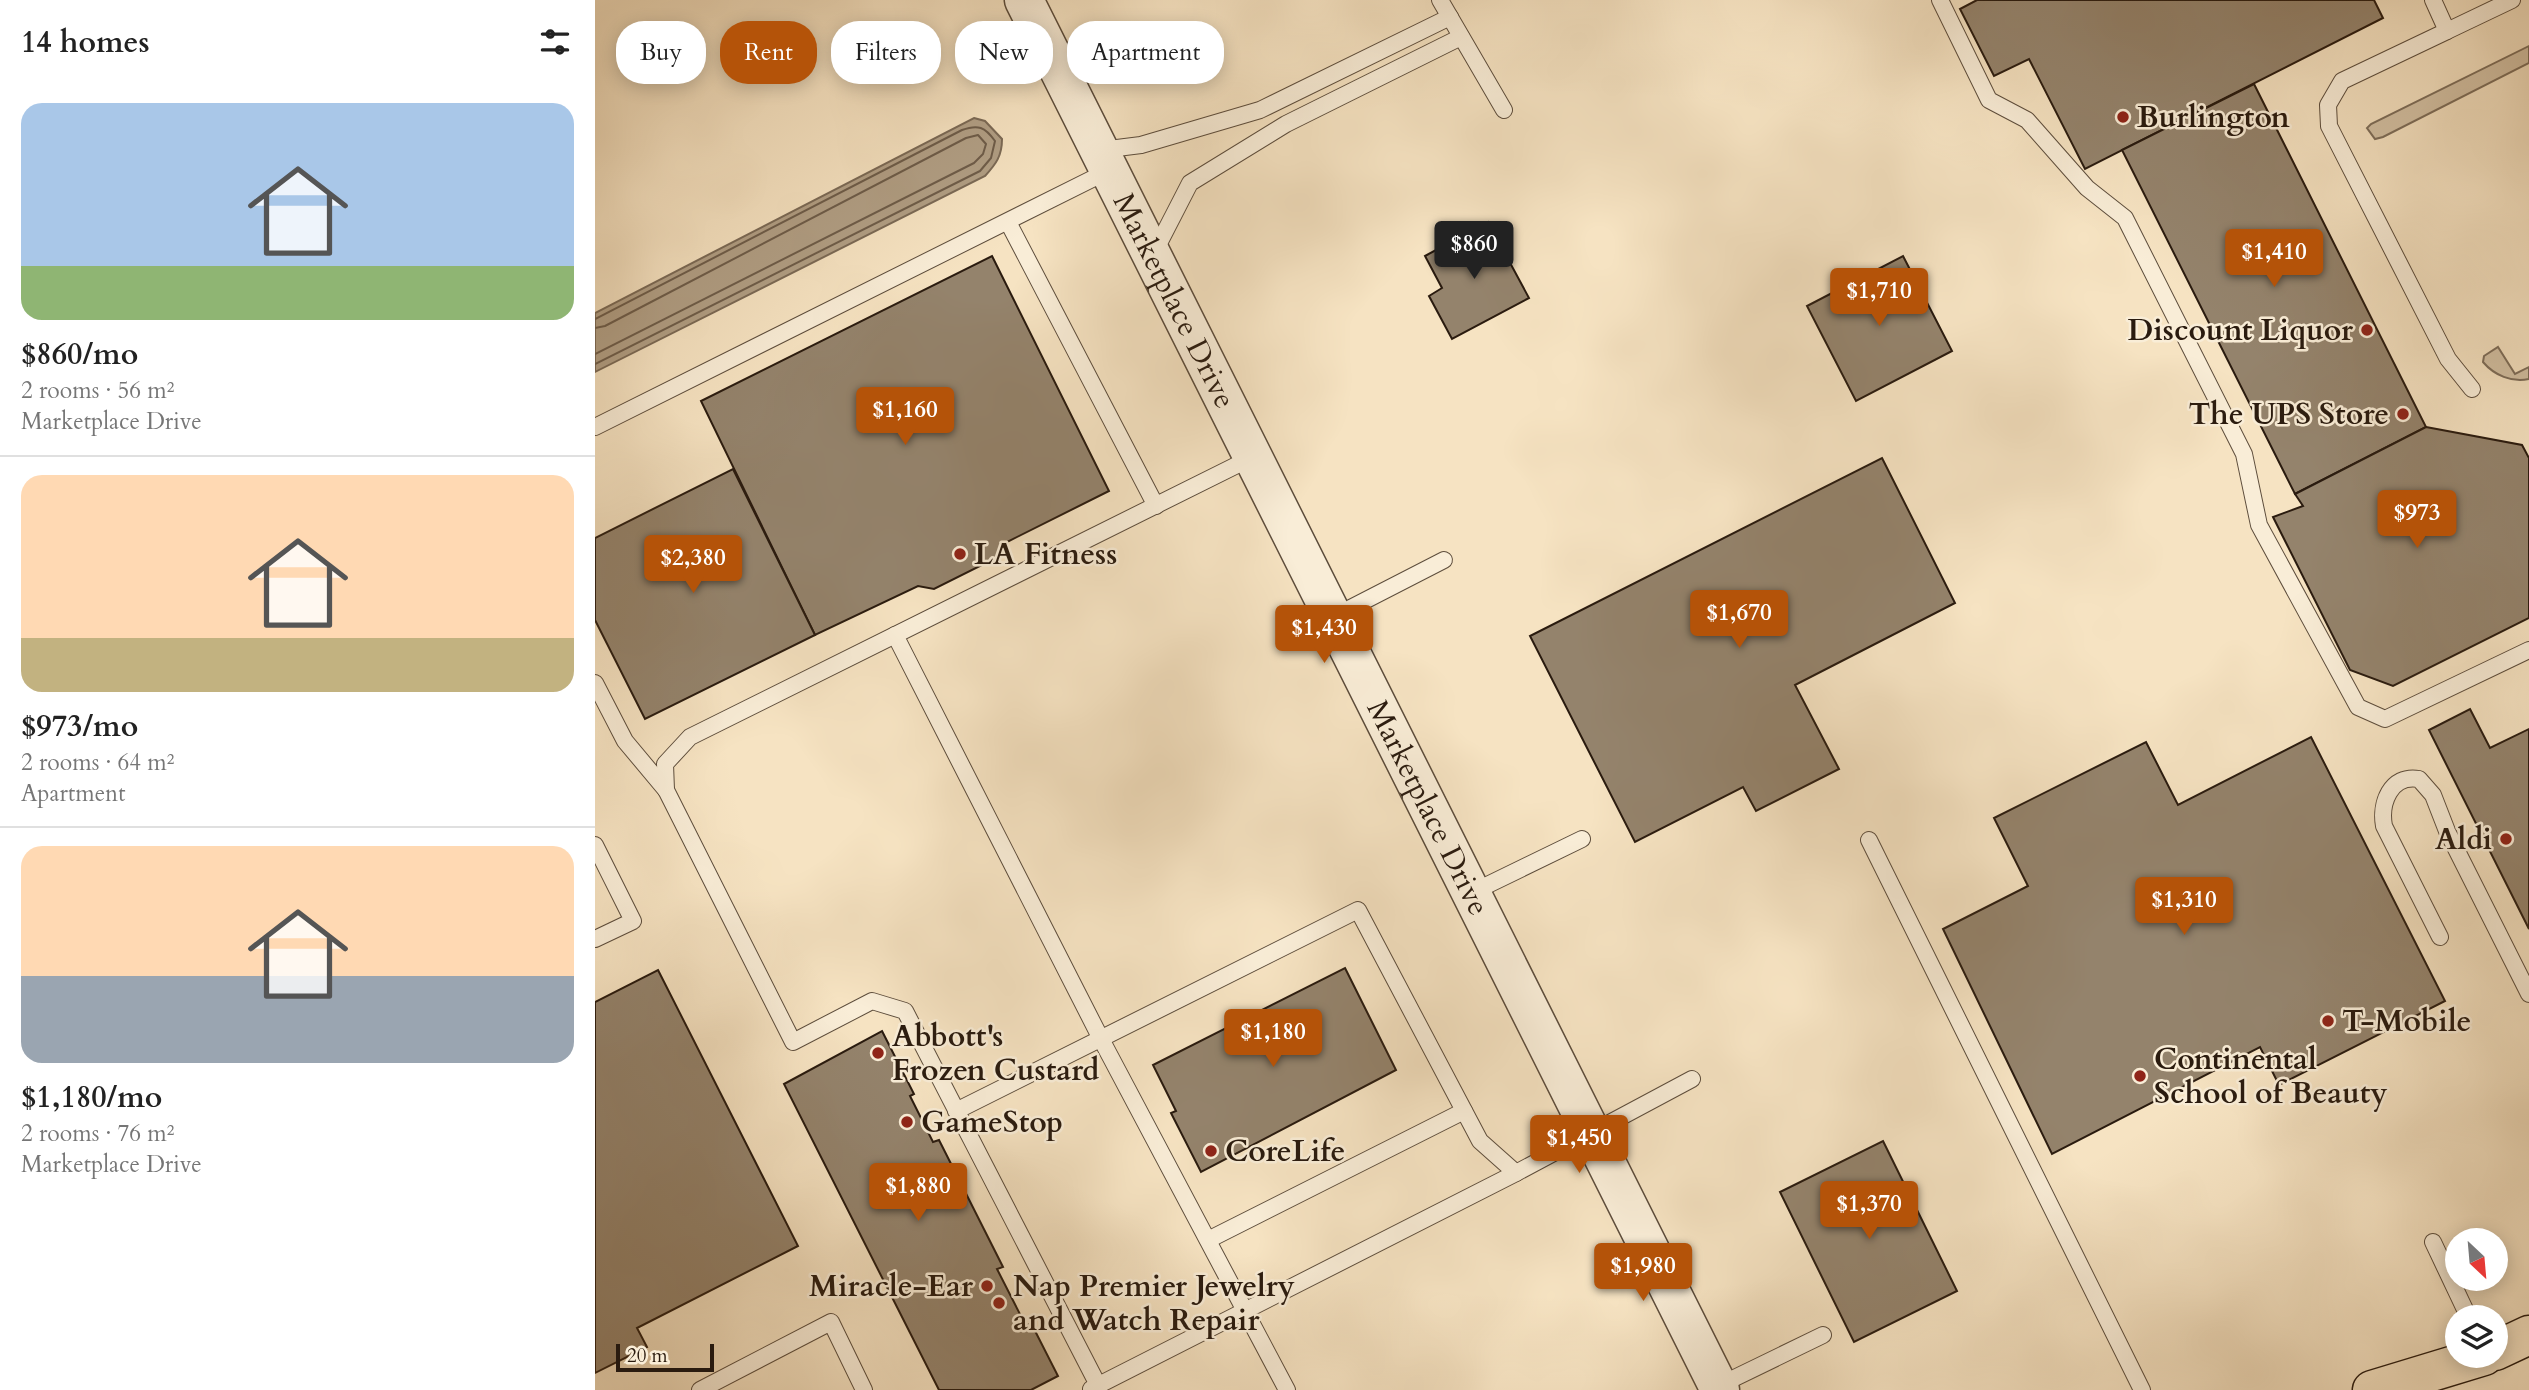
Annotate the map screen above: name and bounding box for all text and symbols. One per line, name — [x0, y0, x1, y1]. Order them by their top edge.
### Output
chip: Buy — [616, 21, 706, 84]
chip: Rent — [720, 21, 817, 84]
chip: Filters — [831, 21, 941, 84]
chip: New — [955, 21, 1053, 84]
chip: Apartment — [1067, 21, 1224, 84]
text: 14 homes — [21, 22, 150, 63]
icon: filters — [536, 23, 574, 61]
place label: Burlington — [2137, 97, 2290, 138]
marker: Burlington — [2115, 109, 2131, 125]
icon: home — [235, 148, 361, 274]
street label: Marketplace Drive — [1103, 186, 1246, 415]
pin: $860 — [1433, 222, 1515, 281]
text: $860 — [1450, 228, 1498, 259]
pin: $1,410 — [2217, 230, 2331, 289]
text: $1,410 — [2241, 236, 2307, 267]
pin: $1,710 — [1822, 268, 1936, 328]
text: $1,710 — [1846, 275, 1912, 306]
place label: Discount Liquor — [2128, 310, 2354, 351]
marker: Discount Liquor — [2359, 322, 2375, 338]
text: $860/mo — [21, 334, 138, 375]
text: 2 rooms · 56 m² — [21, 375, 174, 406]
pin: $1,160 — [848, 388, 962, 447]
text: $1,160 — [872, 394, 938, 425]
place label: The UPS Store — [2189, 394, 2389, 435]
text: Marketplace Drive — [21, 406, 202, 437]
marker: The UPS Store — [2395, 406, 2411, 422]
pin: $973 — [2376, 490, 2458, 550]
text: $973 — [2393, 497, 2441, 528]
icon: home — [235, 520, 361, 646]
place label: LA Fitness — [974, 534, 1117, 575]
pin: $2,380 — [636, 536, 750, 595]
text: $2,380 — [660, 542, 726, 573]
marker: LA Fitness — [952, 546, 968, 562]
pin: $1,670 — [1682, 590, 1796, 650]
text: $1,670 — [1706, 597, 1772, 628]
pin: $1,430 — [1267, 606, 1381, 665]
text: $1,430 — [1291, 612, 1357, 643]
street label: Marketplace Drive — [1357, 693, 1499, 922]
text: $973/mo — [21, 706, 138, 747]
text: 2 rooms · 64 m² — [21, 747, 174, 778]
text: Apartment — [21, 778, 125, 809]
place label: Aldi — [2435, 819, 2492, 860]
marker: Aldi — [2498, 831, 2514, 847]
pin: $1,310 — [2127, 878, 2241, 937]
text: $1,310 — [2151, 884, 2217, 915]
icon: home — [235, 891, 361, 1017]
place label: T-Mobile — [2342, 1001, 2471, 1042]
pin: $1,180 — [1216, 1010, 1330, 1069]
marker: T-Mobile — [2320, 1013, 2336, 1029]
place label: Abbott's Frozen Custard — [892, 1016, 1099, 1091]
text: $1,180 — [1240, 1016, 1306, 1047]
place label: Continental School of Beauty — [2154, 1039, 2388, 1114]
marker: Abbott's Frozen Custard — [870, 1045, 886, 1061]
marker: Continental School of Beauty — [2132, 1068, 2148, 1084]
text: $1,180/mo — [21, 1077, 162, 1118]
place label: GameStop — [921, 1102, 1063, 1143]
marker: GameStop — [899, 1114, 915, 1130]
pin: $1,450 — [1522, 1116, 1636, 1175]
text: 2 rooms · 76 m² — [21, 1118, 174, 1149]
text: $1,450 — [1546, 1122, 1612, 1153]
place label: CoreLife — [1225, 1131, 1345, 1172]
marker: CoreLife — [1203, 1143, 1219, 1159]
text: Marketplace Drive — [21, 1149, 202, 1180]
pin: $1,880 — [861, 1164, 975, 1223]
text: $1,880 — [885, 1170, 951, 1201]
pin: $1,370 — [1812, 1182, 1926, 1241]
text: $1,370 — [1836, 1188, 1902, 1219]
north arrow — [2445, 1228, 2508, 1292]
map controls — [2445, 1228, 2508, 1368]
pin: $1,980 — [1586, 1244, 1700, 1303]
text: $1,980 — [1610, 1250, 1676, 1281]
place label: Miracle-Ear — [809, 1266, 974, 1307]
place label: Nap Premier Jewelry and Watch Repair — [1013, 1266, 1295, 1341]
marker: Miracle-Ear — [979, 1278, 995, 1294]
marker: Nap Premier Jewelry and Watch Repair — [991, 1295, 1007, 1311]
button: layers — [2445, 1305, 2508, 1368]
scale bar — [616, 1341, 714, 1373]
text: 20 m — [627, 1343, 668, 1369]

